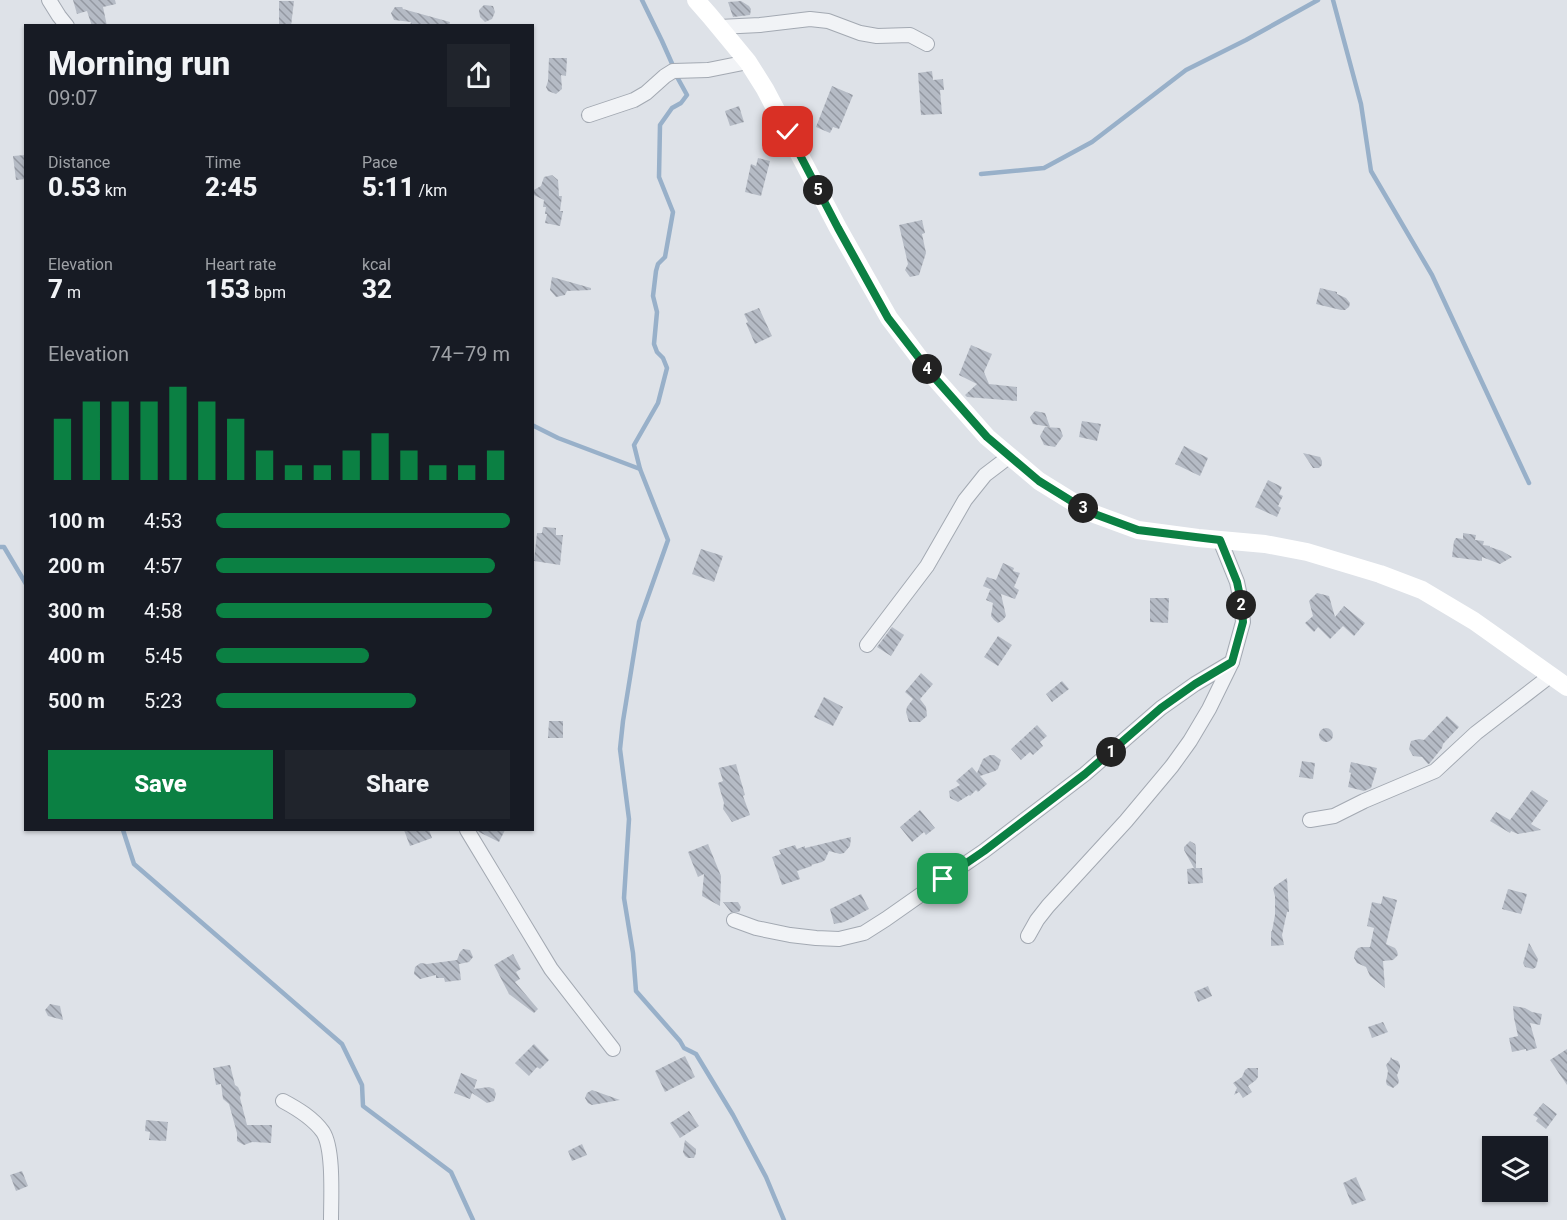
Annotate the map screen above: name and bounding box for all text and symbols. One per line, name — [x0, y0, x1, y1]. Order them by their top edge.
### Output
text: Morning run — [48, 44, 230, 83]
button: share — [447, 44, 510, 107]
text: 09:07 — [48, 86, 98, 110]
pin — [762, 106, 813, 157]
icon: check — [771, 115, 804, 148]
text: Distance — [48, 153, 110, 172]
text: Time — [205, 153, 241, 172]
text: Pace — [362, 153, 398, 172]
text: 0.53 — [48, 172, 101, 202]
text: 2:45 — [205, 172, 258, 202]
text: 5:11 — [362, 172, 415, 202]
pin: 5 — [803, 175, 833, 205]
text: 5 — [813, 180, 823, 199]
text: km — [101, 181, 127, 200]
text: /km — [415, 181, 447, 200]
text: Elevation — [48, 255, 113, 274]
text: Heart rate — [205, 255, 276, 274]
text: kcal — [362, 255, 391, 274]
text: 7 — [48, 274, 63, 304]
text: 153 — [205, 274, 250, 304]
text: 32 — [362, 274, 392, 304]
text: m — [63, 283, 81, 302]
text: bpm — [250, 283, 286, 302]
text: Elevation — [48, 342, 129, 366]
text: 74–79 m — [429, 342, 510, 366]
pin: 4 — [912, 354, 942, 384]
text: 4 — [922, 359, 932, 378]
pin: 3 — [1068, 493, 1098, 523]
text: 3 — [1078, 498, 1088, 517]
text: 100 m — [48, 509, 105, 533]
text: 4:53 — [144, 509, 183, 533]
text: 200 m — [48, 554, 105, 578]
text: 4:57 — [144, 554, 183, 578]
pin: 2 — [1226, 590, 1256, 620]
text: 2 — [1236, 595, 1246, 614]
text: 300 m — [48, 599, 105, 623]
text: 4:58 — [144, 599, 183, 623]
text: 400 m — [48, 644, 105, 668]
text: 5:45 — [144, 644, 183, 668]
text: 500 m — [48, 689, 105, 713]
text: 5:23 — [144, 689, 183, 713]
pin: 1 — [1096, 737, 1126, 767]
text: 1 — [1106, 742, 1116, 761]
button: Save — [48, 750, 273, 819]
button: Share — [285, 750, 510, 819]
pin — [917, 853, 968, 904]
icon: arrive — [926, 862, 959, 895]
map controls — [1482, 1136, 1548, 1202]
button: layers — [1482, 1136, 1548, 1202]

